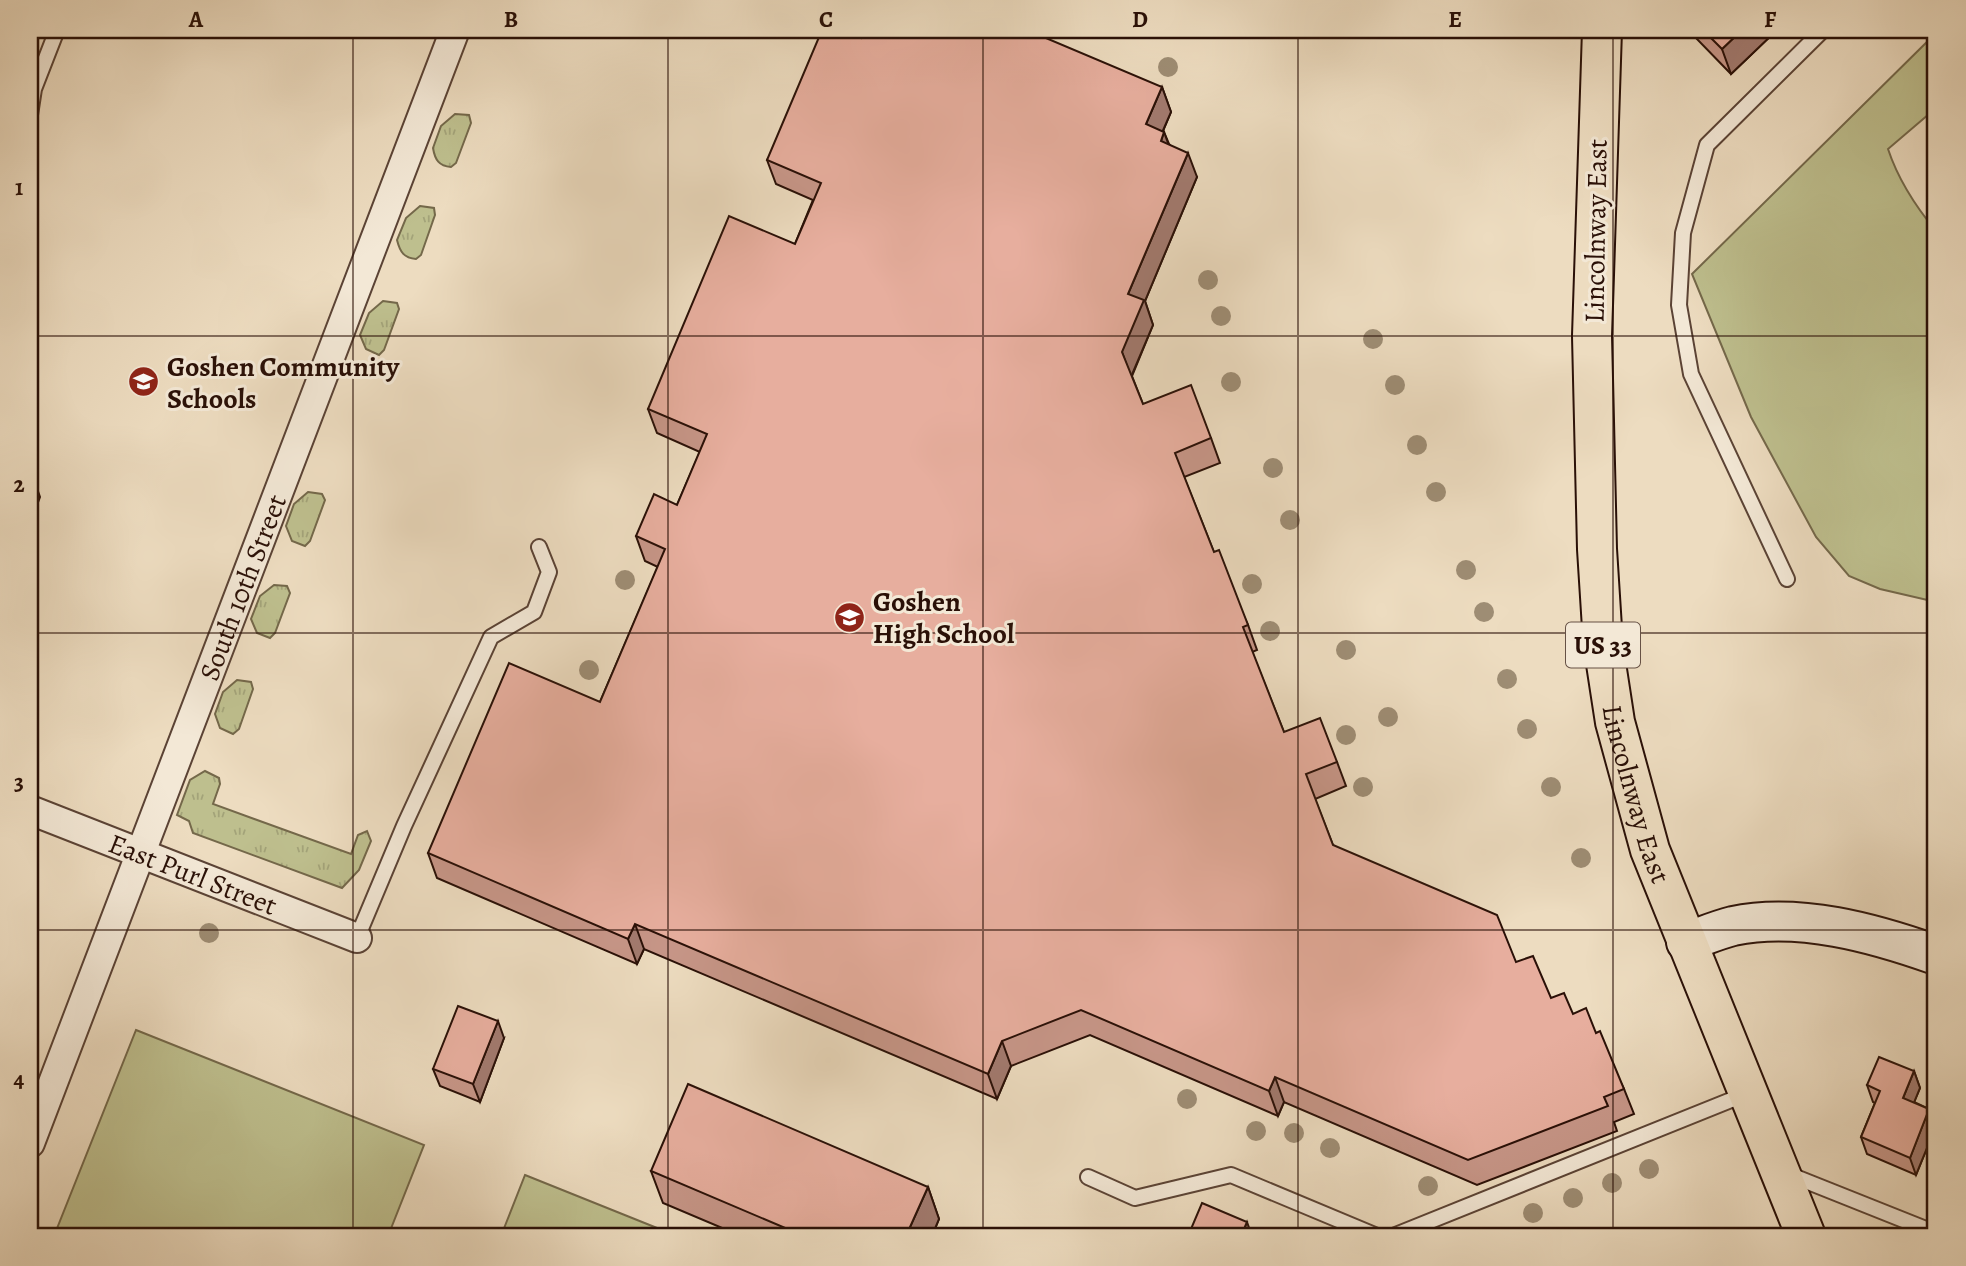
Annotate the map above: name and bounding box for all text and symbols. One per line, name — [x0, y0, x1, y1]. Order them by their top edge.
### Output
text: A — [188, 4, 204, 35]
text: B — [504, 4, 518, 35]
text: C — [819, 4, 833, 35]
text: D — [1132, 4, 1148, 35]
text: E — [1448, 4, 1462, 35]
text: F — [1764, 4, 1777, 35]
street label: Lincolnway East — [1575, 139, 1617, 323]
text: 1 — [15, 172, 23, 203]
place label: Goshen Community Schools — [167, 348, 400, 418]
school or university icon: Goshen Community Schools — [127, 365, 161, 399]
text: 2 — [13, 469, 25, 500]
street label: South 10th Street — [190, 489, 296, 686]
place label: Goshen High School — [873, 583, 1015, 653]
school or university icon: Goshen High School — [833, 600, 867, 634]
road number: US 33 — [1566, 622, 1640, 667]
street label: Lincolnway East — [1593, 702, 1679, 889]
text: 3 — [14, 767, 24, 798]
street label: East Purl Street — [103, 825, 282, 925]
text: 4 — [14, 1064, 25, 1095]

